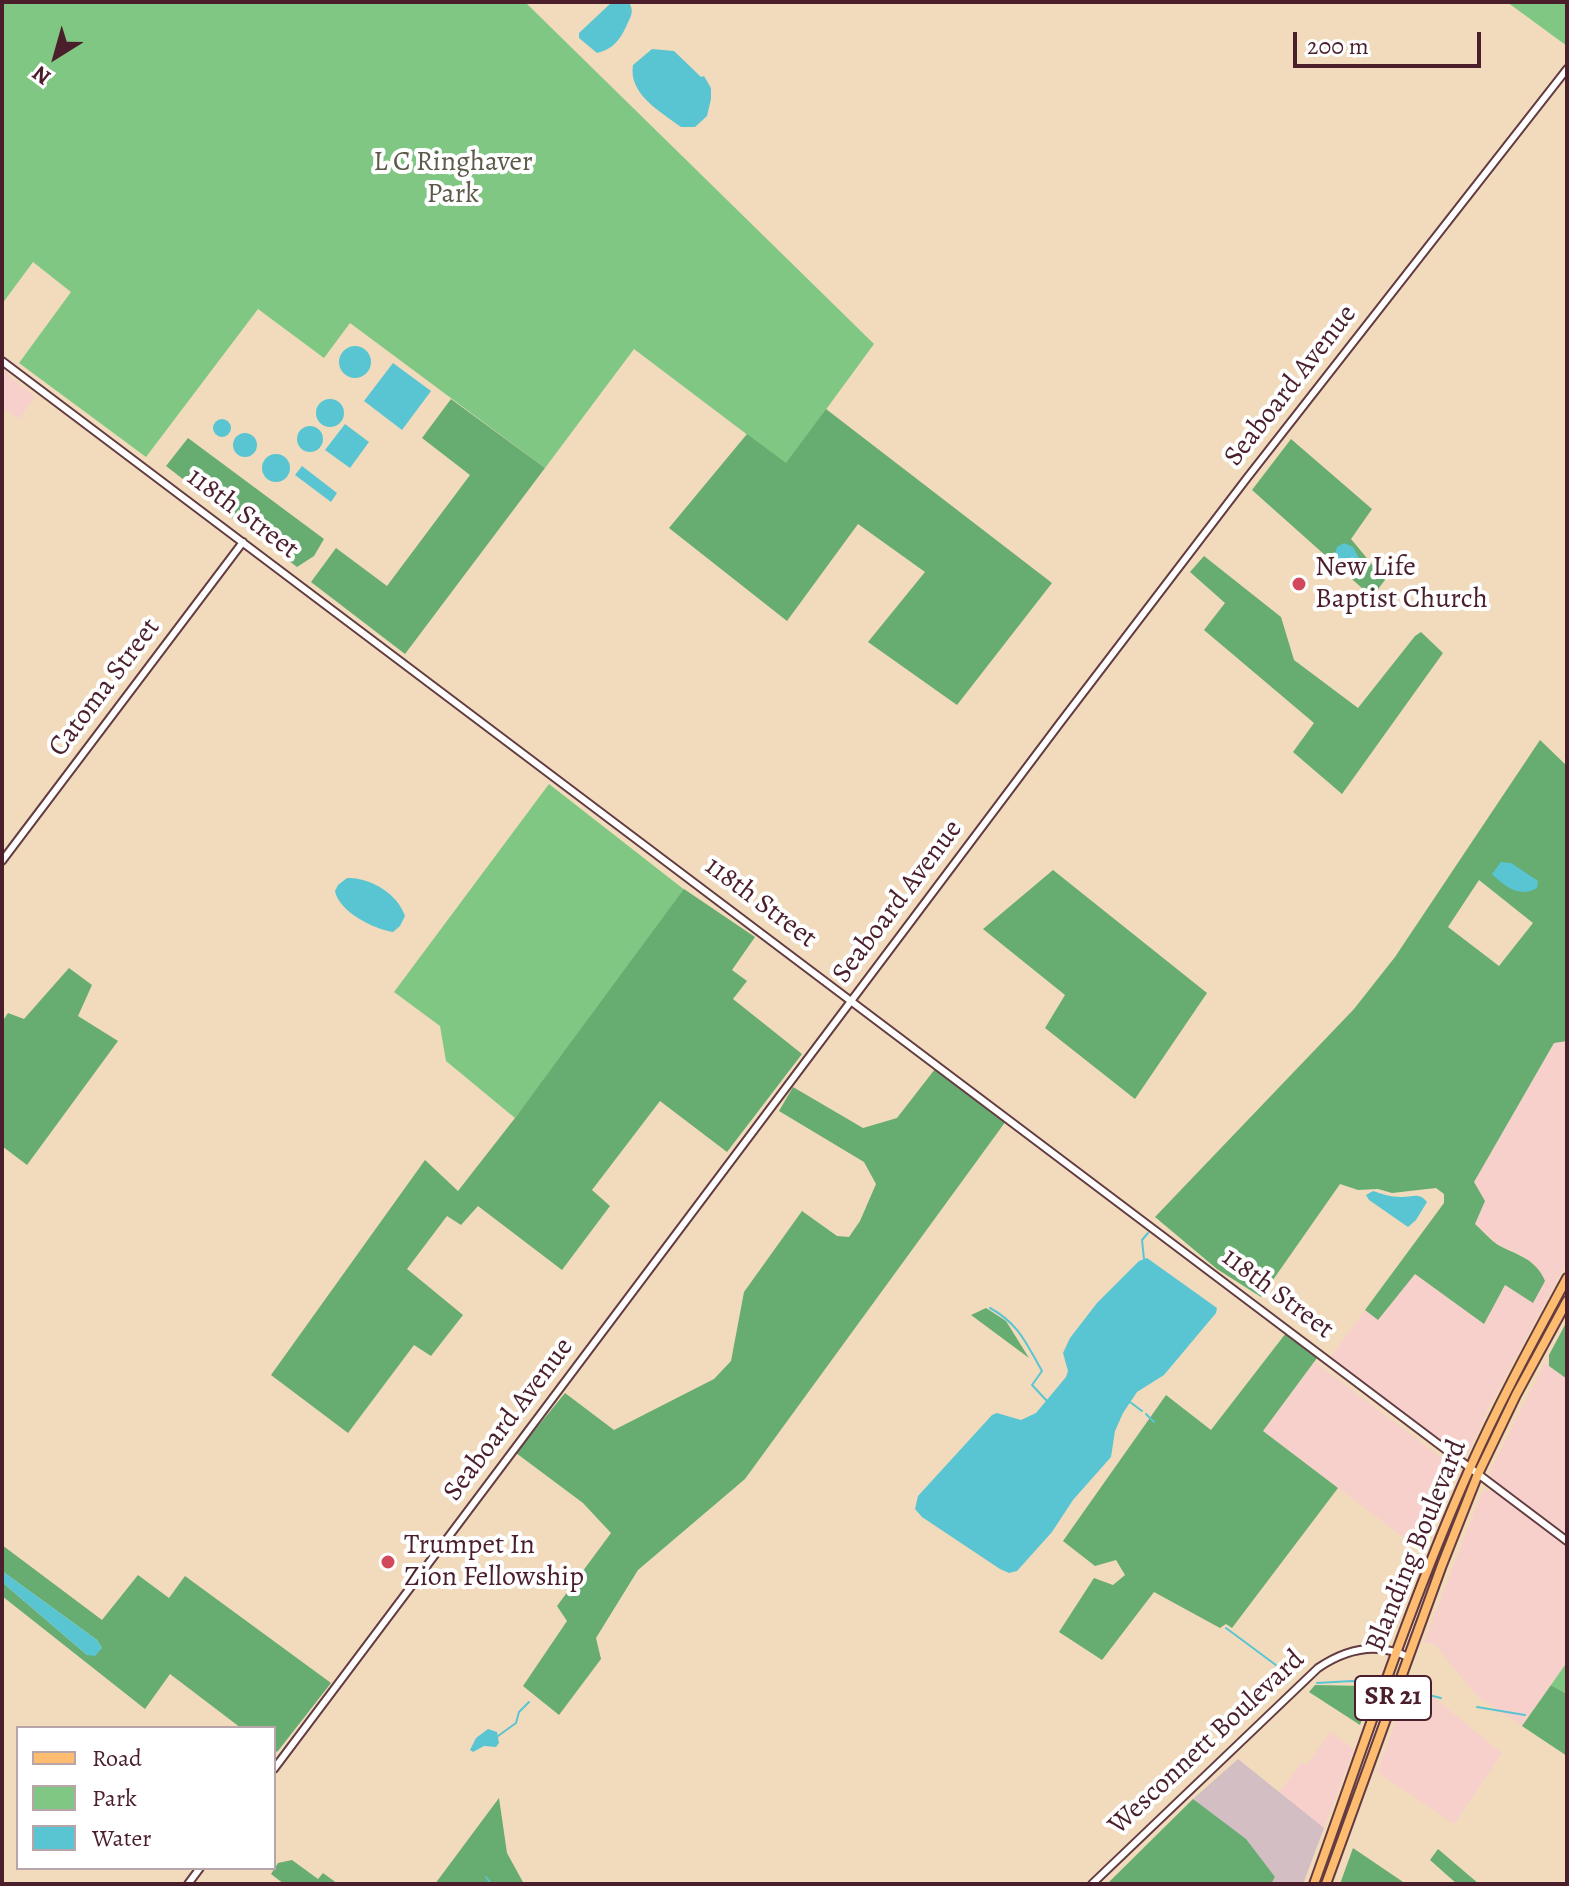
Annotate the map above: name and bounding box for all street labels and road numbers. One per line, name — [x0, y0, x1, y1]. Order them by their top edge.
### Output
street label: Seaboard Avenue — [1218, 299, 1364, 473]
street label: 118th Street — [179, 461, 305, 567]
street label: Catoma Street — [42, 612, 168, 764]
street label: Seaboard Avenue — [826, 814, 970, 990]
street label: 118th Street — [697, 850, 823, 956]
street label: 118th Street — [1214, 1241, 1340, 1347]
street label: Seaboard Avenue — [437, 1332, 581, 1508]
street label: Blanding Boulevard — [1359, 1435, 1475, 1657]
street label: Wesconnett Boulevard — [1102, 1643, 1312, 1843]
road number: SR 21 — [1355, 1676, 1431, 1720]

